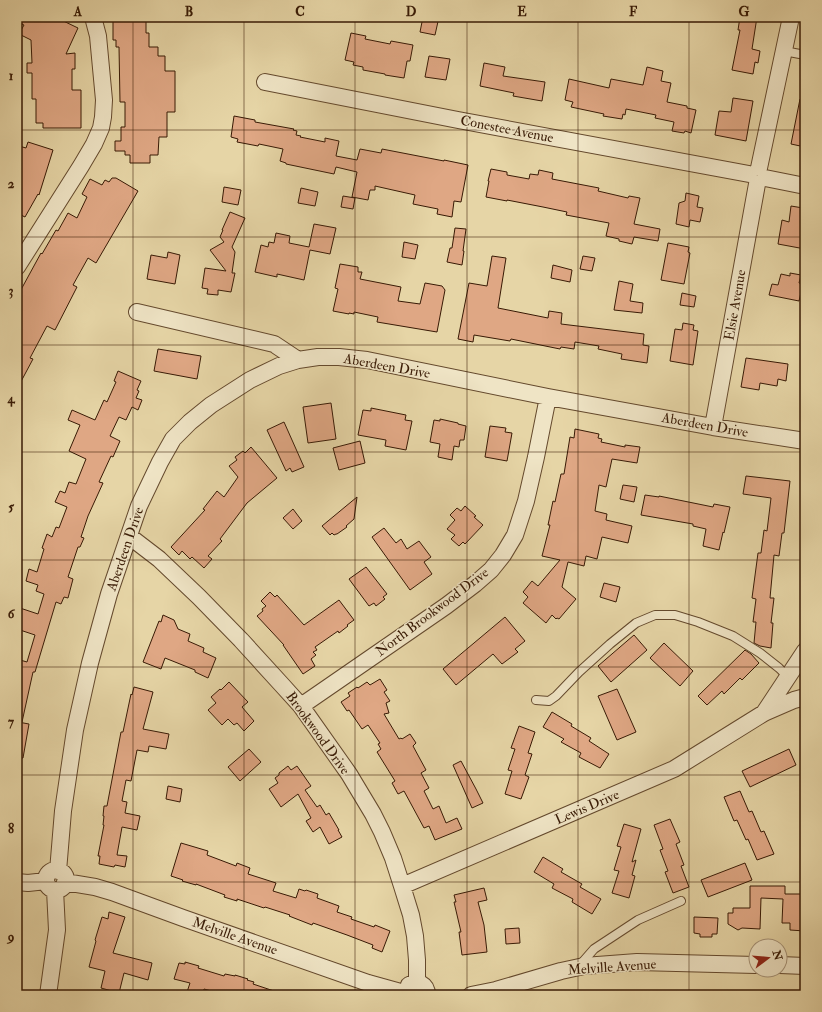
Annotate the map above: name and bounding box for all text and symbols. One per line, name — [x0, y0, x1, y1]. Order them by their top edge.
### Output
text: A — [73, 4, 83, 20]
text: B — [185, 4, 193, 20]
text: C — [295, 4, 305, 20]
text: D — [406, 4, 417, 20]
text: E — [517, 4, 527, 20]
text: F — [629, 4, 638, 20]
text: G — [739, 4, 750, 20]
text: 1 — [9, 68, 14, 84]
street label: Conestee Avenue — [459, 112, 555, 146]
text: 2 — [8, 176, 15, 192]
street label: Elsie Avenue — [720, 268, 750, 342]
text: 3 — [9, 283, 14, 299]
street label: Aberdeen Drive — [341, 350, 432, 382]
text: 4 — [6, 391, 15, 407]
street label: Aberdeen Drive — [659, 409, 750, 441]
text: 5 — [8, 499, 14, 515]
street label: Aberdeen Drive — [102, 505, 147, 594]
street label: North Brookwood Drive — [372, 564, 492, 660]
text: 6 — [8, 606, 16, 622]
street label: Brookwood Drive — [282, 688, 354, 778]
text: 7 — [8, 714, 15, 730]
street label: Lewis Drive — [552, 786, 622, 828]
text: 8 — [8, 821, 14, 837]
street label: Melville Avenue — [190, 913, 280, 959]
text: 9 — [6, 929, 15, 945]
north arrow — [748, 938, 788, 978]
text: N — [769, 948, 785, 963]
street label: Melville Avenue — [567, 955, 657, 979]

